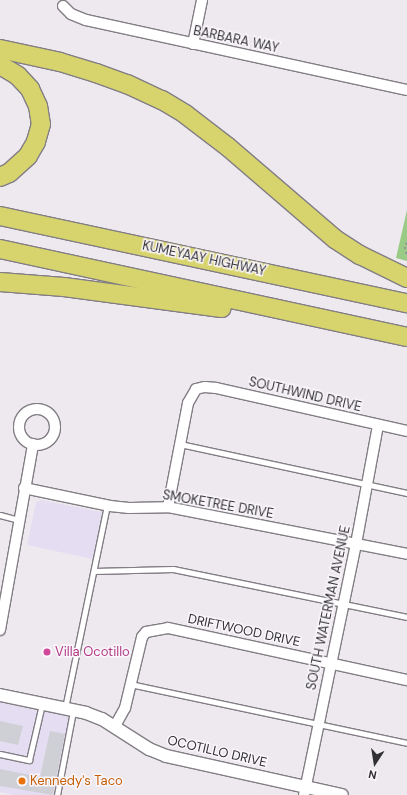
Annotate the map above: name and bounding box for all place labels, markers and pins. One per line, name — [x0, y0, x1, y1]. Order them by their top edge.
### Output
place label: Villa Ocotillo — [55, 644, 130, 660]
marker: Villa Ocotillo — [42, 647, 52, 657]
place label: Kennedy's Taco — [30, 773, 123, 789]
marker: Kennedy's Taco — [17, 776, 27, 786]

